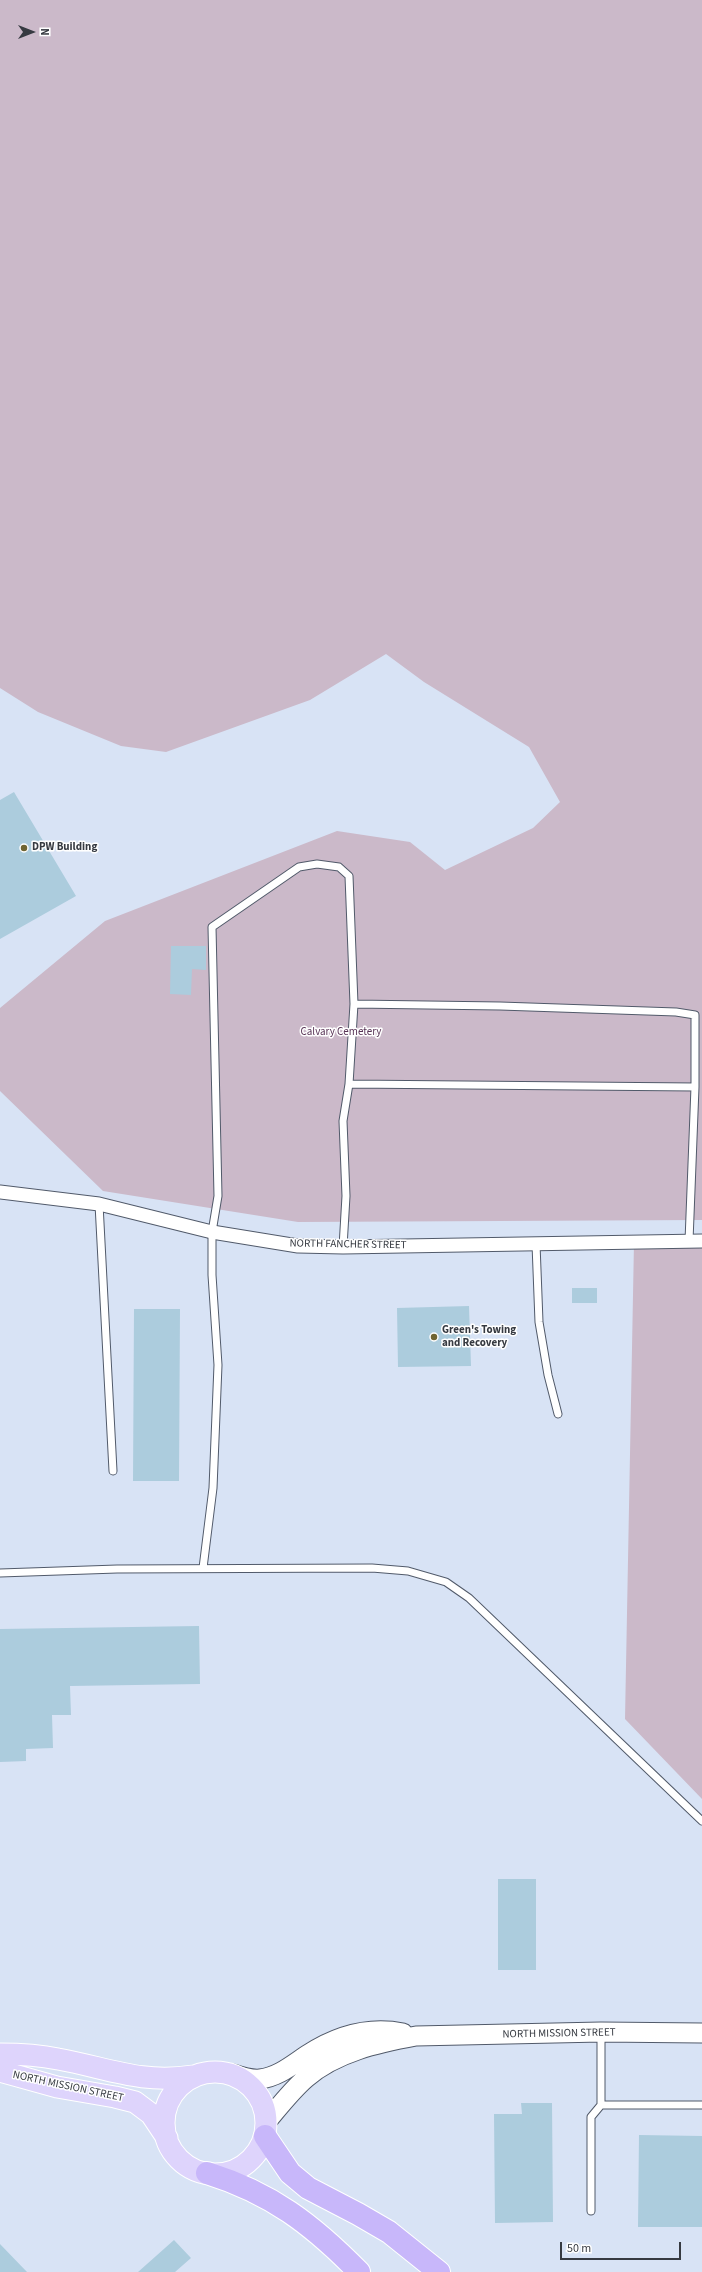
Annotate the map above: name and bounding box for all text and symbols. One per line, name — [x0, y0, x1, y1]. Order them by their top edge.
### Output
north arrow — [12, 12, 52, 52]
text: N — [37, 28, 52, 36]
place label: DPW Building — [32, 841, 97, 855]
marker: DPW Building — [19, 843, 29, 853]
park label: Calvary Cemetery — [301, 1026, 381, 1040]
street label: NORTH FANCHER STREET — [289, 1237, 407, 1253]
place label: Green's Towing and Recovery — [442, 1324, 516, 1350]
marker: Green's Towing and Recovery — [429, 1332, 439, 1342]
street label: NORTH MISSION STREET — [502, 2026, 616, 2042]
street label: NORTH MISSION STREET — [11, 2069, 125, 2105]
scale bar — [562, 2234, 683, 2260]
text: 50 m — [567, 2240, 591, 2257]

